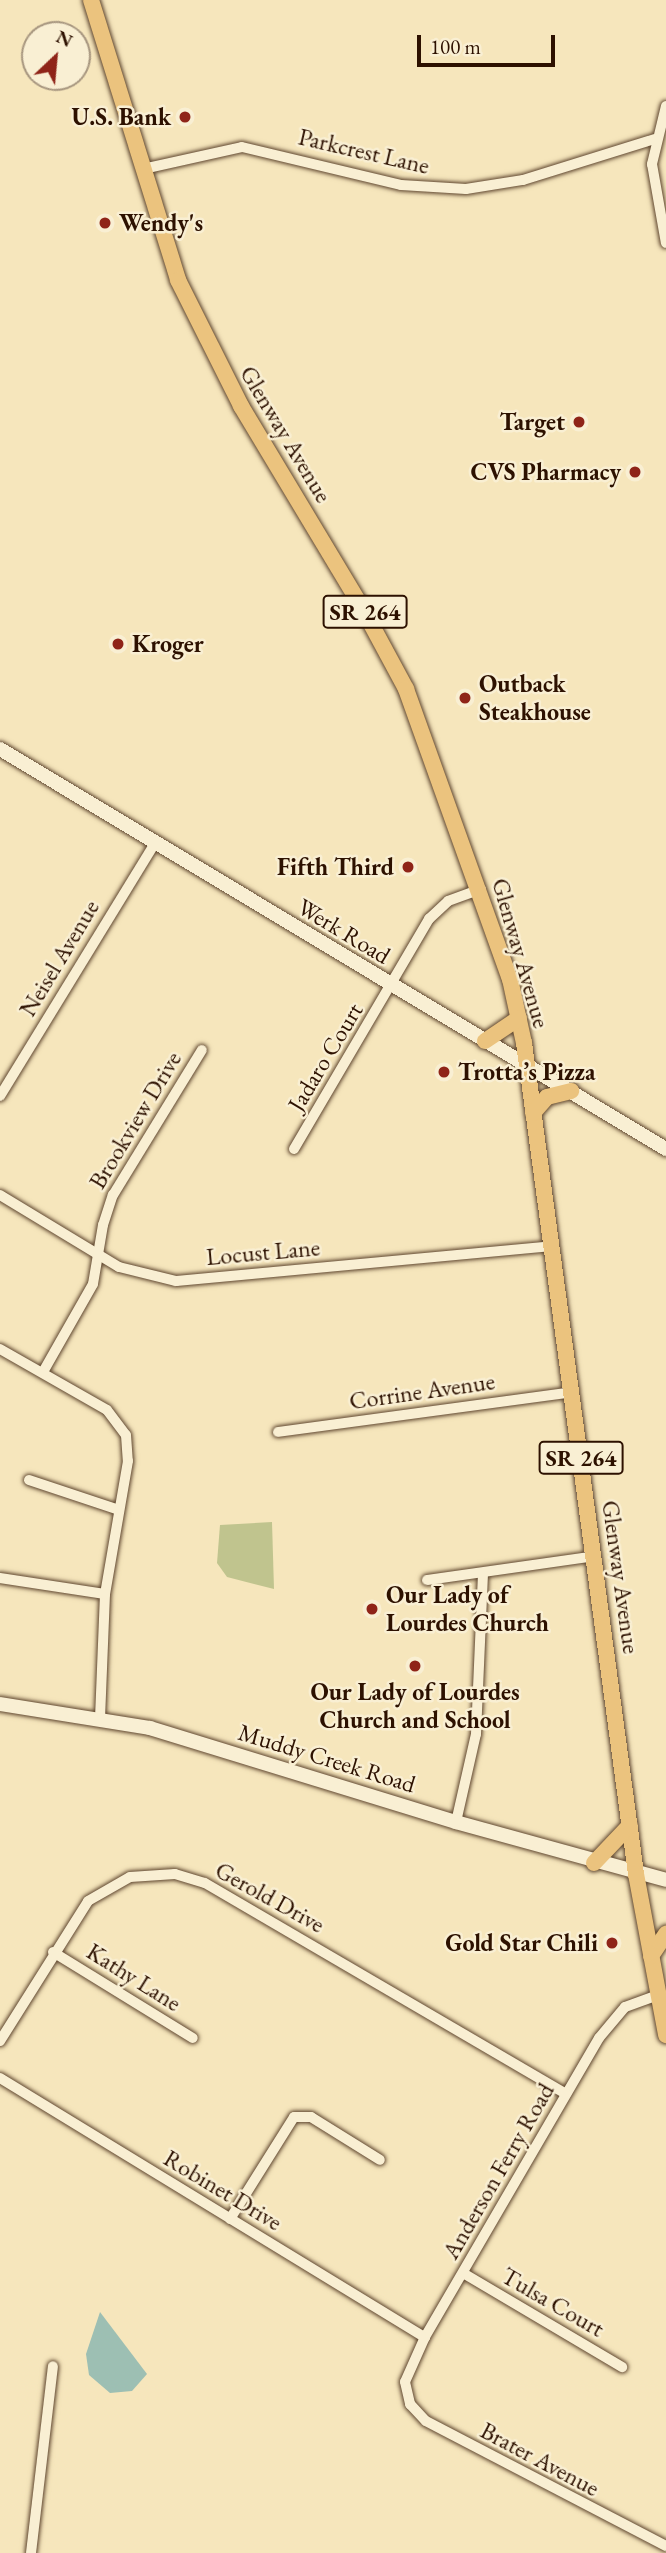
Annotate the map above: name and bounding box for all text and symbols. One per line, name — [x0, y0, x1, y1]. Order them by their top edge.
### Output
north arrow — [21, 21, 91, 91]
scale bar — [421, 21, 559, 65]
text: N — [52, 24, 77, 53]
text: 100 m — [430, 33, 481, 60]
place label: U.S. Bank — [71, 103, 171, 131]
marker: U.S. Bank — [177, 109, 193, 125]
street label: Parkcrest Lane — [296, 122, 432, 180]
place label: Wendy's — [119, 209, 203, 237]
marker: Wendy's — [97, 215, 113, 231]
street label: Glenway Avenue — [234, 360, 338, 508]
place label: Target — [500, 408, 565, 436]
marker: Target — [571, 414, 587, 430]
place label: CVS Pharmacy — [470, 458, 621, 486]
marker: CVS Pharmacy — [627, 464, 643, 480]
road number: SR 264 — [321, 592, 409, 632]
place label: Kroger — [132, 630, 204, 658]
marker: Kroger — [110, 636, 126, 652]
place label: Outback Steakhouse — [479, 670, 591, 726]
marker: Outback Steakhouse — [457, 690, 473, 706]
place label: Fifth Third — [277, 853, 394, 881]
marker: Fifth Third — [400, 859, 416, 875]
street label: Glenway Avenue — [486, 875, 556, 1031]
street label: Werk Road — [292, 892, 396, 970]
street label: Neisel Avenue — [13, 895, 105, 1021]
street label: Jadaro Court — [281, 998, 369, 1116]
street label: Brookview Drive — [83, 1046, 187, 1194]
place label: Trotta’s Pizza — [458, 1058, 596, 1086]
marker: Trotta’s Pizza — [436, 1064, 452, 1080]
street label: Locust Lane — [205, 1233, 321, 1271]
street label: Corrine Avenue — [347, 1367, 497, 1415]
road number: SR 264 — [537, 1438, 625, 1478]
street label: Glenway Avenue — [596, 1499, 646, 1655]
place label: Our Lady of Lourdes Church — [386, 1581, 549, 1637]
marker: Our Lady of Lourdes Church — [364, 1601, 380, 1617]
marker: Our Lady of Lourdes Church and School — [407, 1658, 423, 1674]
place label: Our Lady of Lourdes Church and School — [310, 1678, 520, 1734]
street label: Muddy Creek Road — [235, 1717, 419, 1799]
street label: Gerold Drive — [210, 1855, 330, 1939]
place label: Gold Star Chili — [445, 1929, 598, 1957]
marker: Gold Star Chili — [604, 1935, 620, 1951]
street label: Kathy Lane — [82, 1937, 186, 2017]
street label: Anderson Ferry Road — [436, 2078, 560, 2264]
street label: Robinet Drive — [159, 2143, 287, 2237]
street label: Tulsa Court — [497, 2261, 609, 2343]
street label: Brater Avenue — [476, 2416, 604, 2502]

